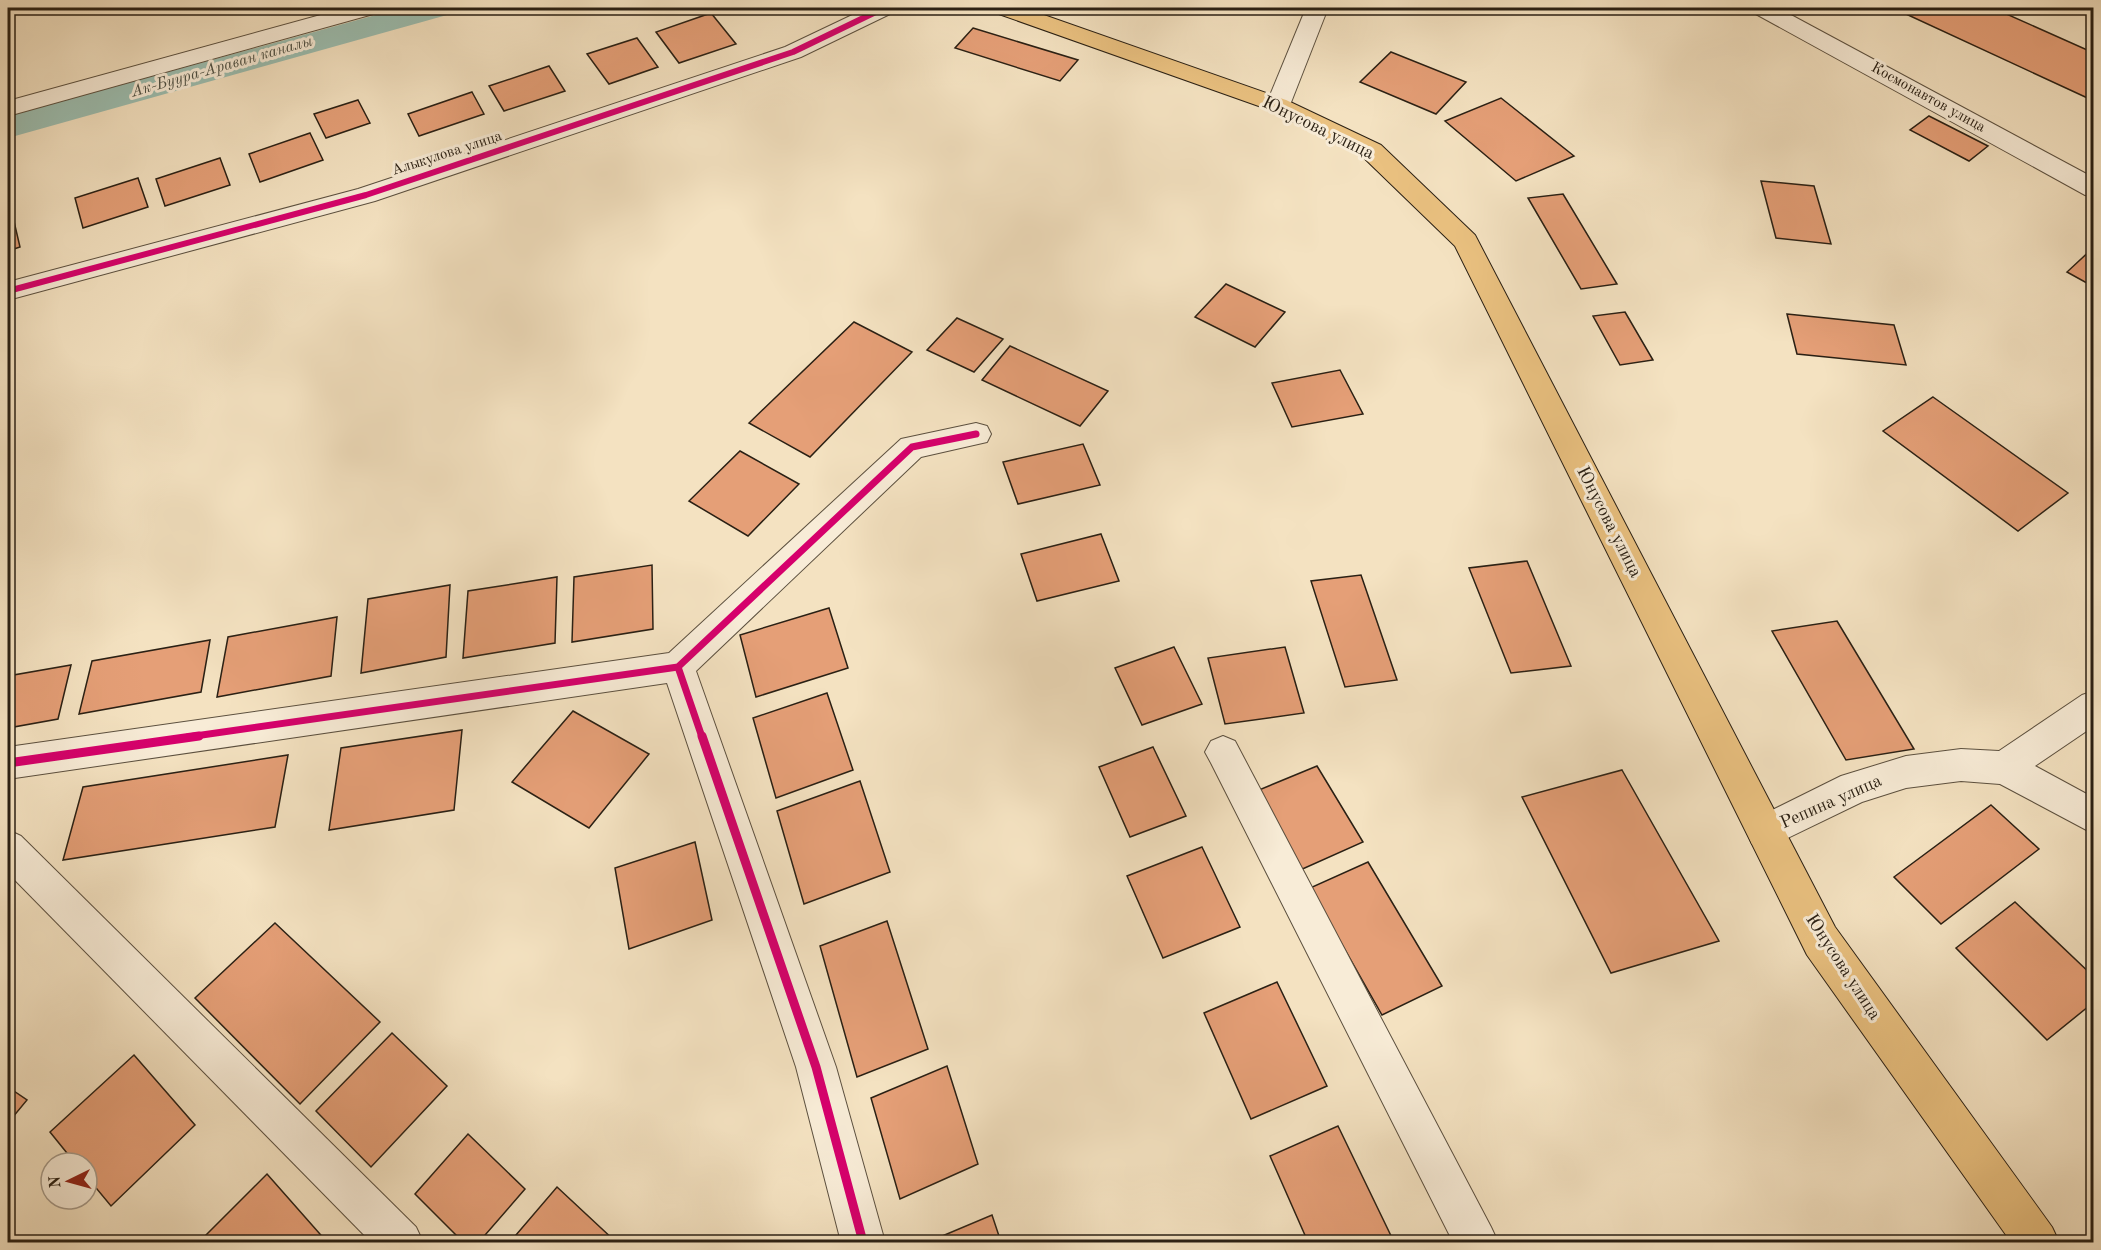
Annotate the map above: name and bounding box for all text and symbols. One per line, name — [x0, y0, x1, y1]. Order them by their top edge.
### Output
water label: Ак-Буура-Араван каналы — [128, 33, 315, 101]
street label: Космонавтов улица — [1868, 60, 1988, 136]
street label: Юнусова улица — [1259, 93, 1377, 163]
street label: Алыкулова улица — [390, 129, 505, 179]
street label: Юнусова улица — [1573, 464, 1645, 581]
street label: Репина улица — [1778, 772, 1884, 832]
street label: Юнусова улица — [1802, 911, 1884, 1023]
north arrow — [39, 1151, 99, 1211]
text: N — [47, 1175, 65, 1189]

